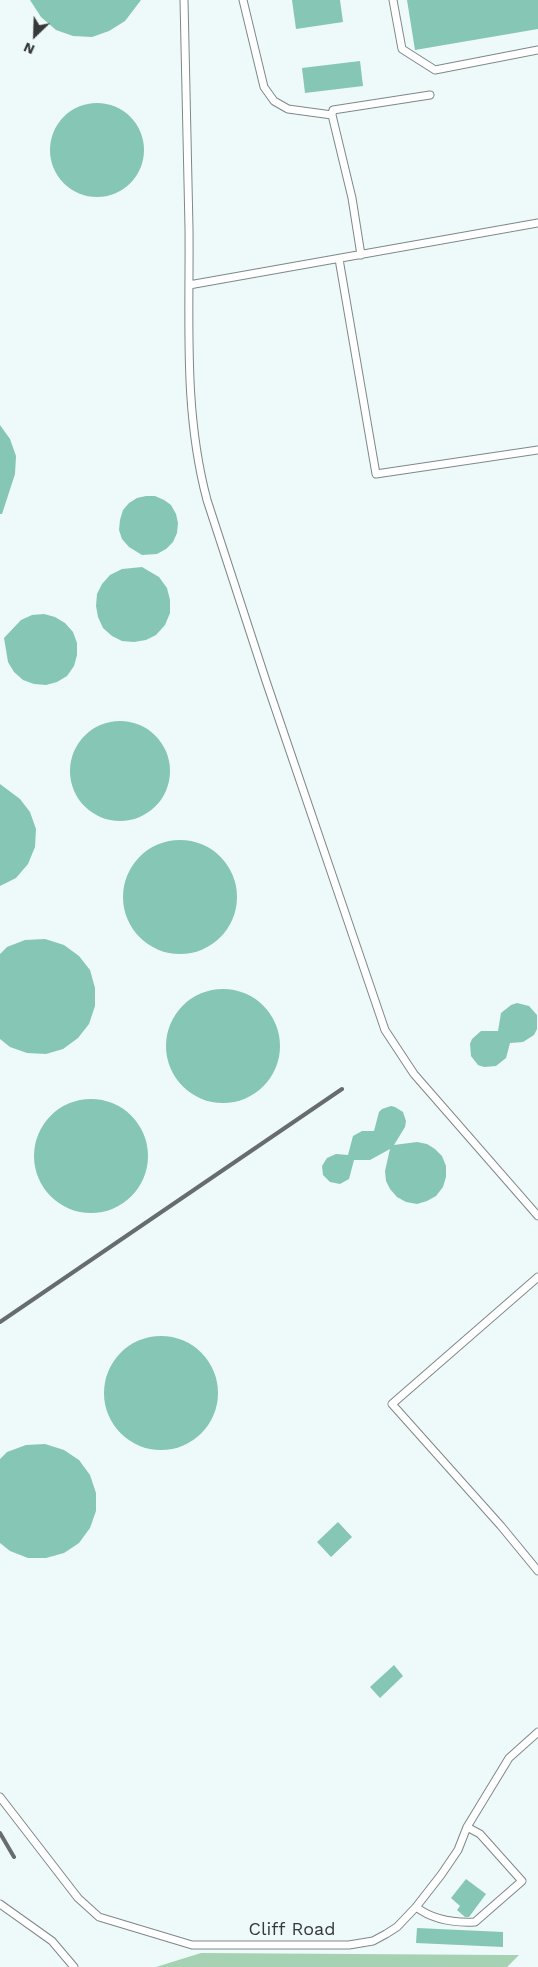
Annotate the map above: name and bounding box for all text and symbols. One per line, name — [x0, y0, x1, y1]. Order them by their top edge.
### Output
north arrow — [10, 10, 60, 60]
text: N — [21, 39, 37, 58]
street label: Cliff Road — [249, 1919, 335, 1941]

